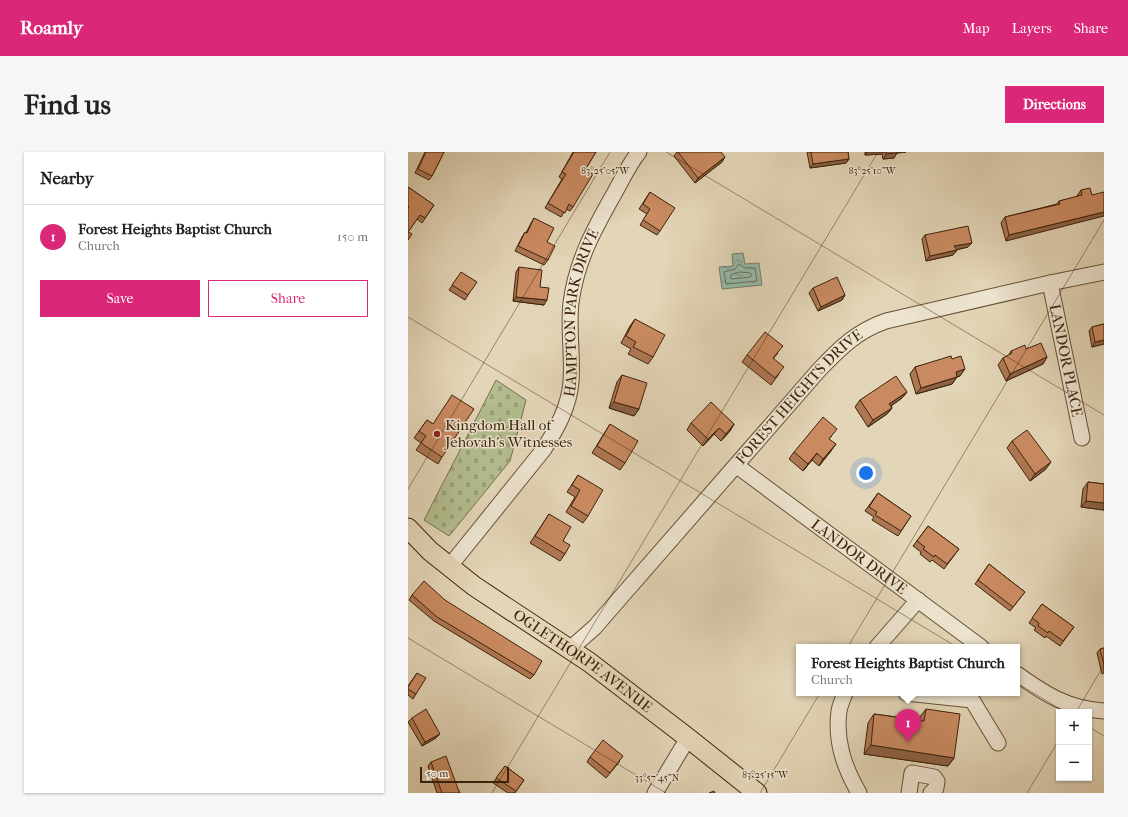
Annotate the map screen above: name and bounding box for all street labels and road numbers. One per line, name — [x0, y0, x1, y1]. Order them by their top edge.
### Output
street label: HAMPTON PARK DRIVE — [560, 226, 603, 399]
street label: LANDOR PLACE — [1046, 302, 1086, 418]
street label: FOREST HEIGHTS DRIVE — [732, 326, 866, 468]
street label: LANDOR DRIVE — [808, 515, 911, 598]
street label: OGLETHORPE AVENUE — [510, 605, 656, 716]

